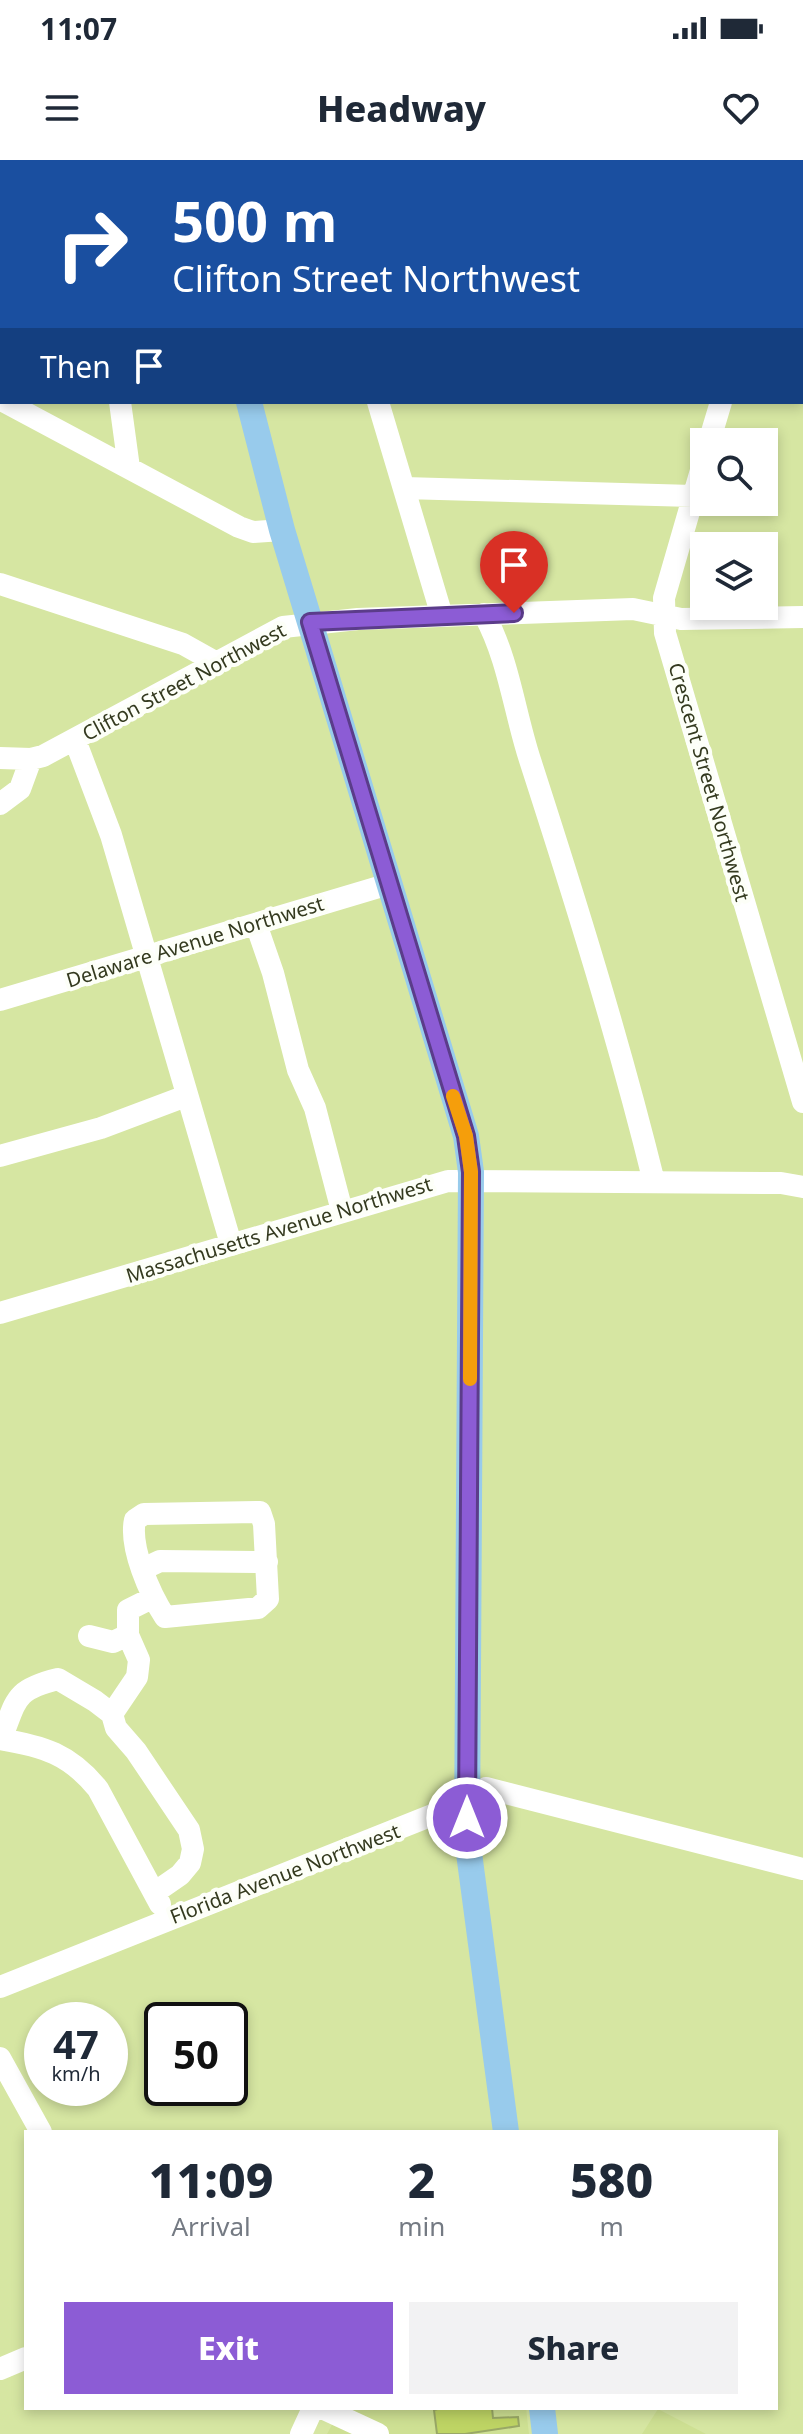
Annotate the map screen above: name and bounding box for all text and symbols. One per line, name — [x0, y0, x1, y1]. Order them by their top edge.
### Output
text: 11:07 — [40, 8, 117, 49]
text: Headway — [317, 84, 486, 133]
icon: menu — [40, 86, 84, 130]
icon: heart — [719, 86, 763, 130]
text: 500 m — [172, 182, 337, 258]
icon: right — [40, 192, 144, 296]
text: Clifton Street Northwest — [172, 254, 580, 303]
icon: arrive — [127, 344, 171, 388]
text: Then — [40, 346, 111, 387]
map controls — [690, 428, 778, 620]
button: search — [690, 428, 778, 516]
pin — [480, 531, 548, 613]
button: layers — [690, 532, 778, 620]
icon: arrive — [492, 543, 536, 587]
street label: Clifton Street Northwest — [77, 616, 290, 747]
street label: Crescent Street Northwest — [662, 659, 756, 904]
street label: Delaware Avenue Northwest — [63, 889, 327, 994]
street label: Massachusetts Avenue Northwest — [123, 1170, 435, 1289]
position arrow — [425, 1776, 509, 1860]
street label: Florida Avenue Northwest — [166, 1817, 404, 1930]
speed limit sign: 50 — [144, 2002, 248, 2106]
text: 47 — [53, 2016, 99, 2071]
text: km/h — [51, 2060, 101, 2087]
text: 11:09 — [149, 2147, 273, 2212]
text: 2 — [408, 2147, 436, 2212]
text: 580 — [570, 2147, 653, 2212]
text: Arrival — [171, 2208, 251, 2244]
text: min — [398, 2208, 445, 2244]
text: m — [599, 2208, 624, 2244]
button: Exit — [64, 2302, 393, 2394]
button: Share — [409, 2302, 738, 2394]

